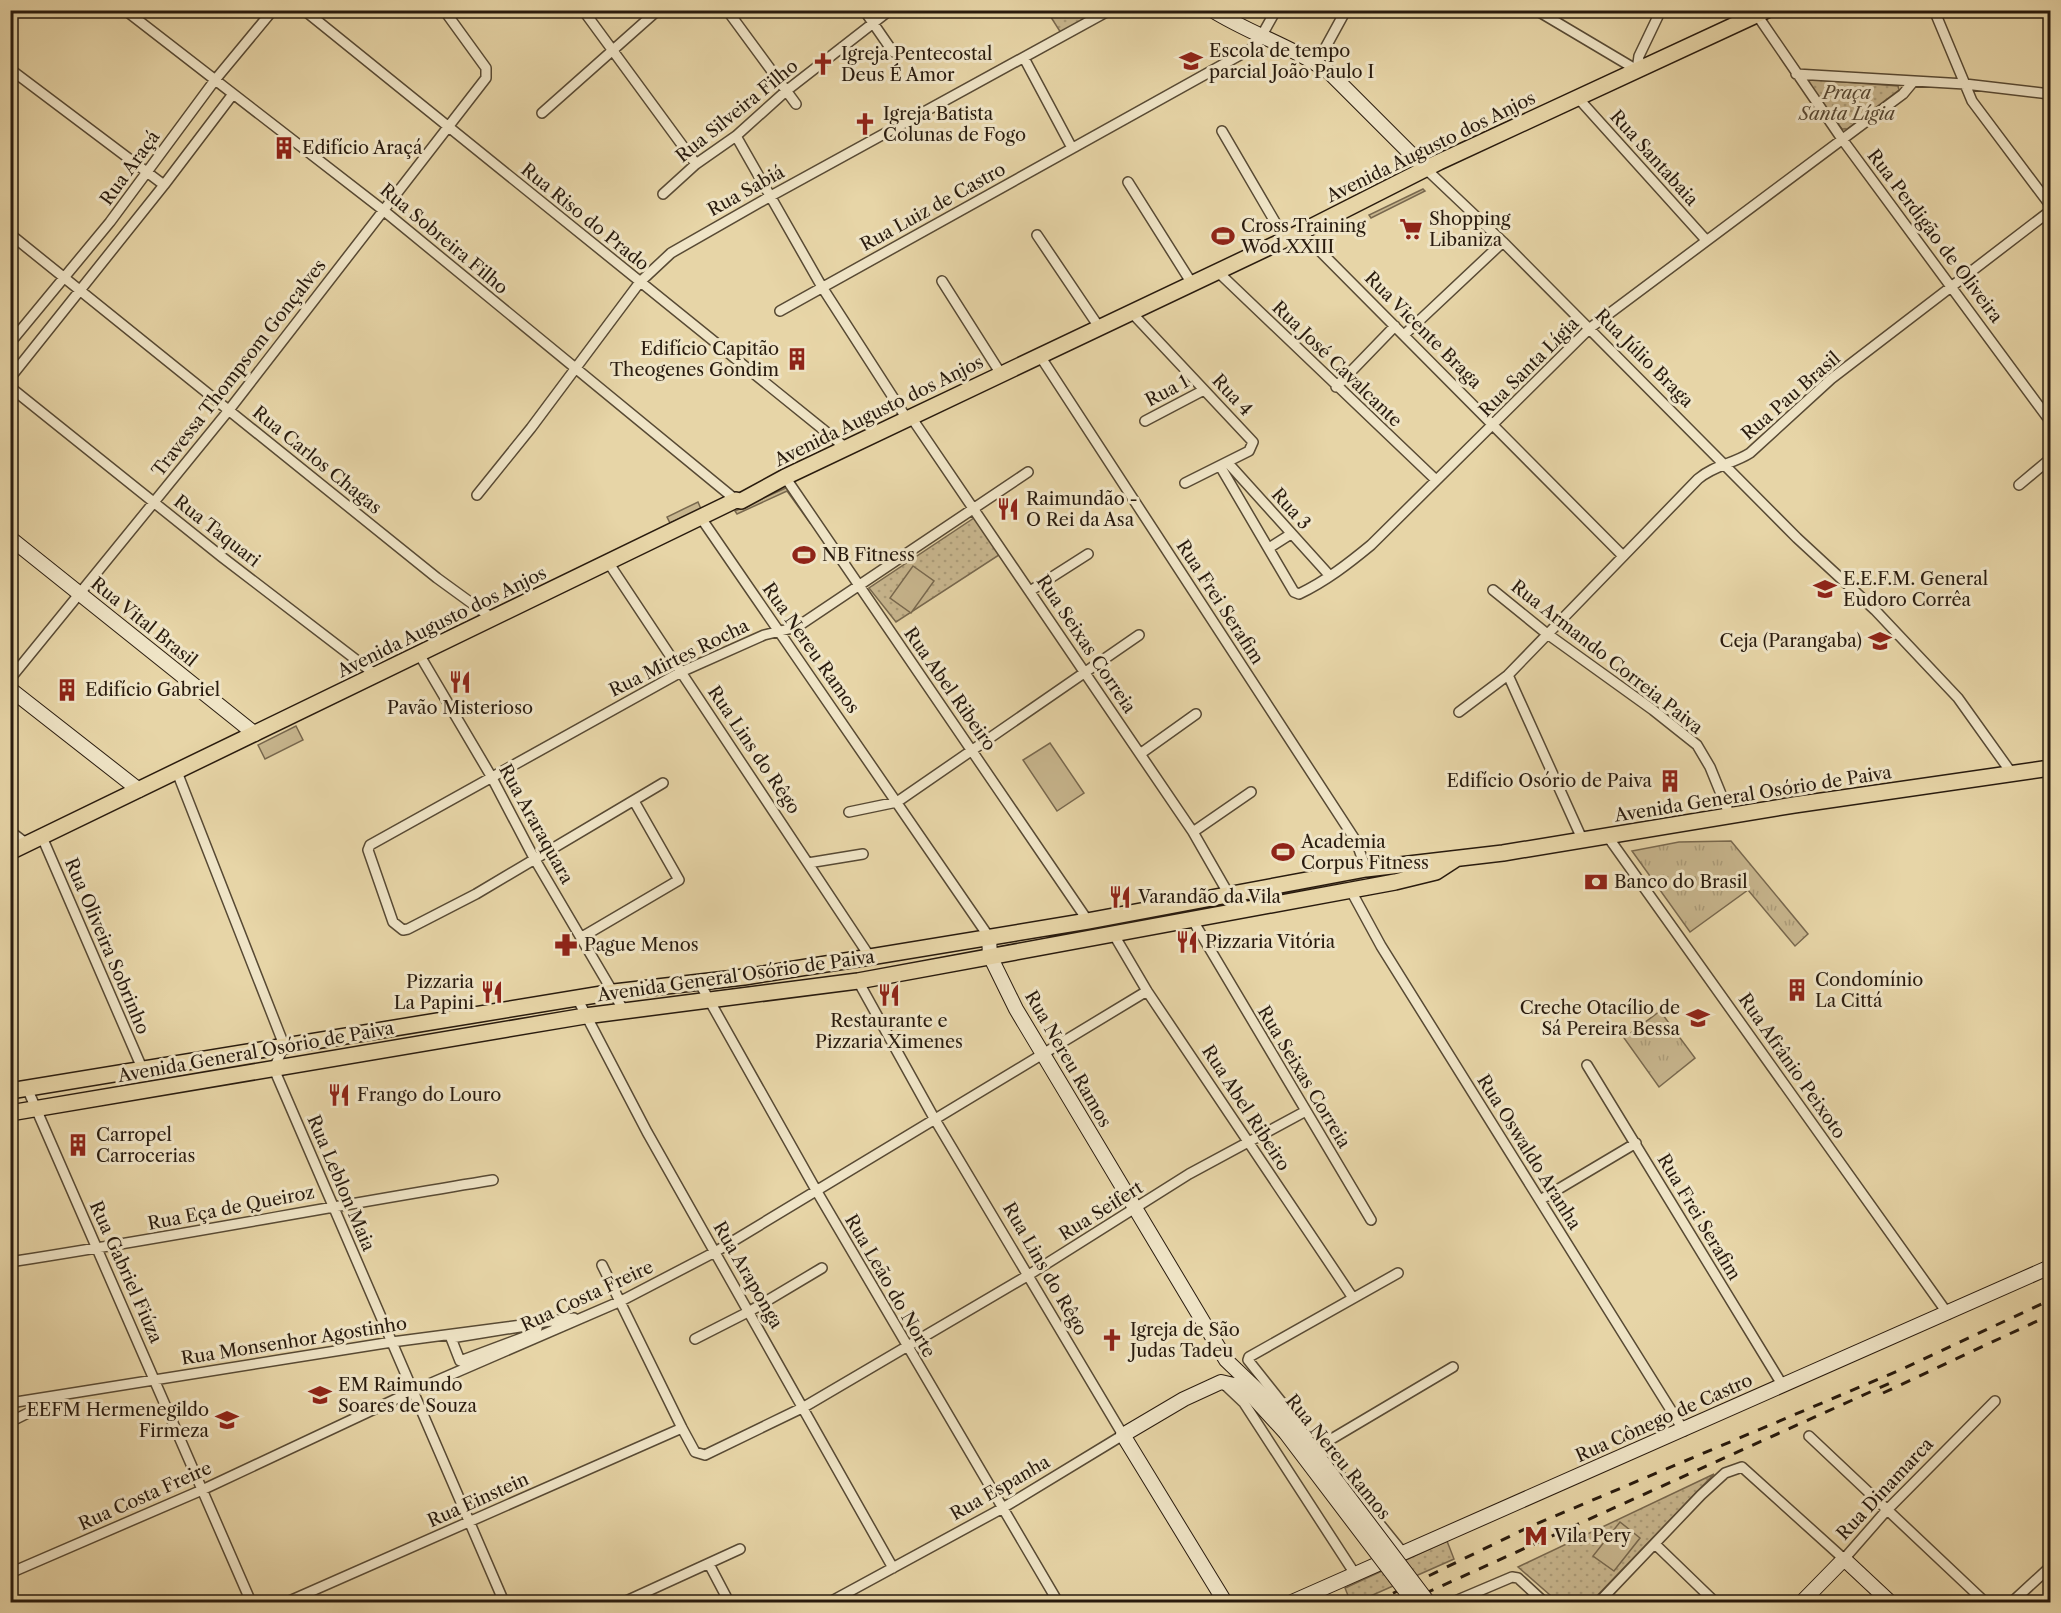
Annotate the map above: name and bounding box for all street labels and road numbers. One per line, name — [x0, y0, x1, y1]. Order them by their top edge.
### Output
street label: Rua Silveira Filho — [671, 55, 803, 167]
street label: Avenida Augusto dos Anjos — [1322, 87, 1539, 208]
street label: Rua Santabaia — [1605, 106, 1703, 211]
street label: Rua Araçá — [96, 126, 165, 210]
street label: Rua Perdigão de Oliveira — [1863, 145, 2008, 327]
street label: Rua Luiz de Castro — [857, 158, 1009, 256]
street label: Rua Riso do Prado — [517, 159, 653, 275]
street label: Rua Sabiá — [704, 161, 789, 221]
street label: Rua Sobreira Filho — [376, 179, 512, 299]
street label: Travessa Thompsom Gonçalves — [147, 255, 331, 481]
street label: Rua Vicente Braga — [1360, 267, 1486, 393]
street label: Rua José Cavalcante — [1268, 296, 1406, 432]
street label: Rua Júlio Braga — [1590, 304, 1698, 412]
street label: Rua Santa Lígia — [1475, 312, 1584, 421]
street label: Rua Pau Brasil — [1737, 347, 1845, 445]
street label: Avenida Augusto dos Anjos — [770, 351, 987, 472]
street label: Rua 1 — [1142, 370, 1193, 411]
street label: Rua 4 — [1207, 370, 1257, 420]
street label: Rua Carlos Chagas — [248, 401, 386, 519]
street label: Rua 3 — [1267, 484, 1315, 534]
street label: Rua Taquari — [169, 490, 265, 572]
street label: Rua Frei Serafim — [1172, 536, 1268, 668]
street label: Avenida Augusto dos Anjos — [333, 562, 550, 683]
street label: Rua Seixas Correia — [1032, 571, 1141, 718]
street label: Rua Vital Brasil — [86, 572, 202, 672]
street label: Rua Armando Correia Paiva — [1507, 575, 1708, 739]
street label: Rua Nereu Ramos — [758, 578, 864, 718]
street label: Rua Mirtes Rocha — [605, 614, 753, 701]
street label: Rua Abel Ribeiro — [899, 623, 1001, 755]
street label: Rua Lins do Rêgo — [703, 682, 805, 818]
street label: Rua Araraquara — [494, 760, 578, 888]
street label: Avenida General Osório de Paiva — [1612, 761, 1894, 827]
street label: Rua Oliveira Sobrinho — [60, 855, 154, 1037]
street label: Avenida General Osório de Paiva — [595, 946, 877, 1007]
street label: Rua Nereu Ramos — [1020, 987, 1116, 1131]
street label: Rua Afrânio Peixoto — [1734, 989, 1850, 1143]
street label: Rua Seixas Correia — [1253, 1002, 1355, 1153]
street label: Avenida General Osório de Paiva — [115, 1017, 396, 1087]
street label: Rua Abel Ribeiro — [1197, 1041, 1295, 1175]
street label: Rua Oswaldo Aranha — [1472, 1070, 1586, 1234]
street label: Rua Leblon Maia — [302, 1111, 380, 1255]
street label: Rua Frei Serafim — [1653, 1150, 1746, 1284]
street label: Rua Seifert — [1055, 1176, 1148, 1245]
street label: Rua Eça de Queiroz — [146, 1181, 316, 1235]
street label: Rua Gabriel Fiúza — [85, 1198, 167, 1347]
street label: Rua Lins do Rêgo — [998, 1199, 1092, 1339]
street label: Rua Leão do Norte — [840, 1210, 940, 1362]
street label: Rua Araponga — [708, 1217, 788, 1333]
street label: Rua Costa Freire — [517, 1256, 657, 1336]
street label: Rua Monsenhor Agostinho — [180, 1312, 408, 1370]
street label: Rua Cônego de Castro — [1572, 1369, 1756, 1467]
street label: Rua Nereu Ramos — [1281, 1390, 1395, 1524]
street label: Rua Dinamarca — [1832, 1433, 1938, 1545]
street label: Rua Espanha — [946, 1450, 1054, 1525]
street label: Rua Costa Freire — [75, 1457, 215, 1535]
street label: Rua Einstein — [424, 1468, 532, 1532]

